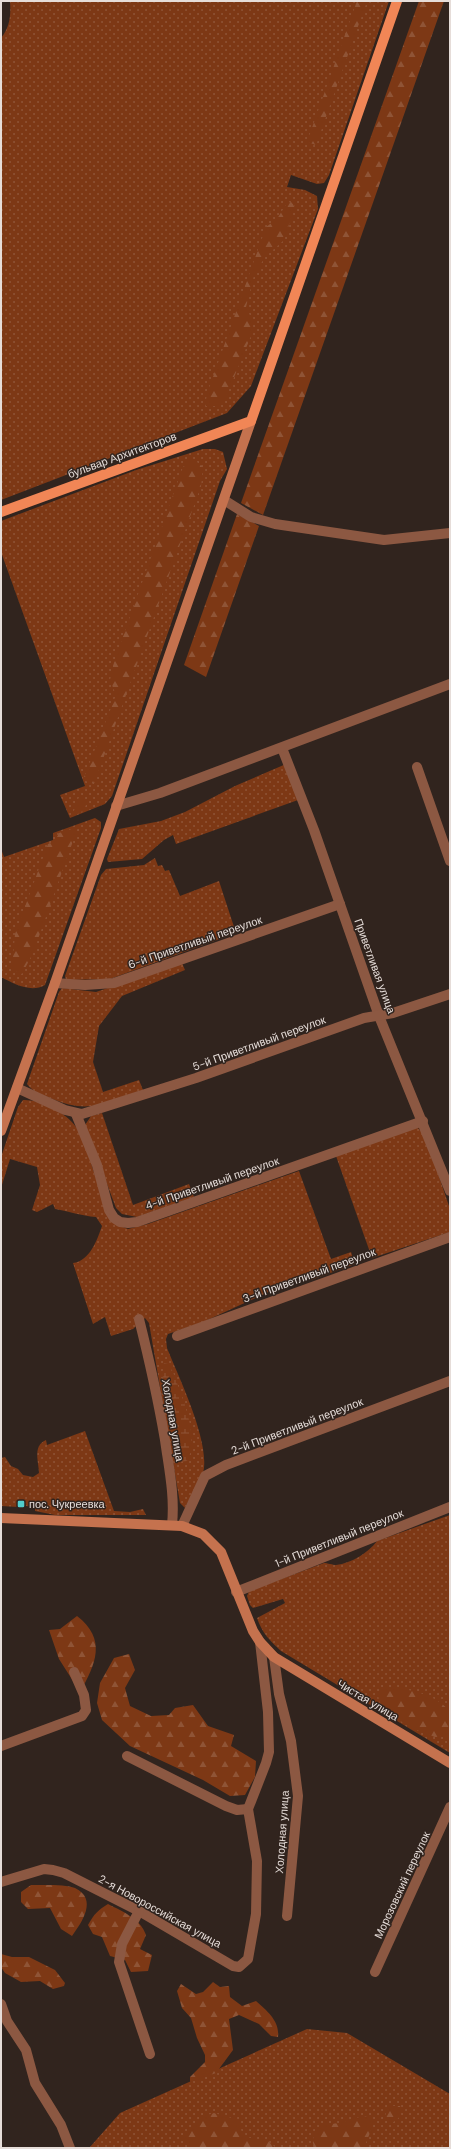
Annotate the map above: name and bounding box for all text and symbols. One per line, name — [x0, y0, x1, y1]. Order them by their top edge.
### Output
street label: бульвар Архитекторов — [66, 429, 178, 481]
street label: 6-й Приветливый переулок — [126, 912, 264, 972]
street label: Приветливая улица — [351, 917, 399, 1016]
street label: 5-й Приветливый переулок — [191, 1012, 328, 1074]
street label: 4-й Приветливый переулок — [143, 1153, 281, 1212]
street label: 3-й Приветливый переулок — [241, 1244, 377, 1306]
street label: Холодная улица — [159, 1378, 187, 1463]
street label: 2-й Приветливый переулок — [229, 1394, 365, 1458]
place label: пос. Чукреевка — [29, 1497, 106, 1511]
marker: пос. Чукреевка — [16, 1499, 26, 1509]
street label: 1-й Приветливый переулок — [273, 1506, 405, 1570]
street label: Чистая улица — [335, 1676, 402, 1724]
street label: Холодная улица — [272, 1789, 292, 1874]
street label: Морозовский переулок — [371, 1829, 433, 1941]
street label: 2-я Новороссийская улица — [96, 1871, 225, 1951]

